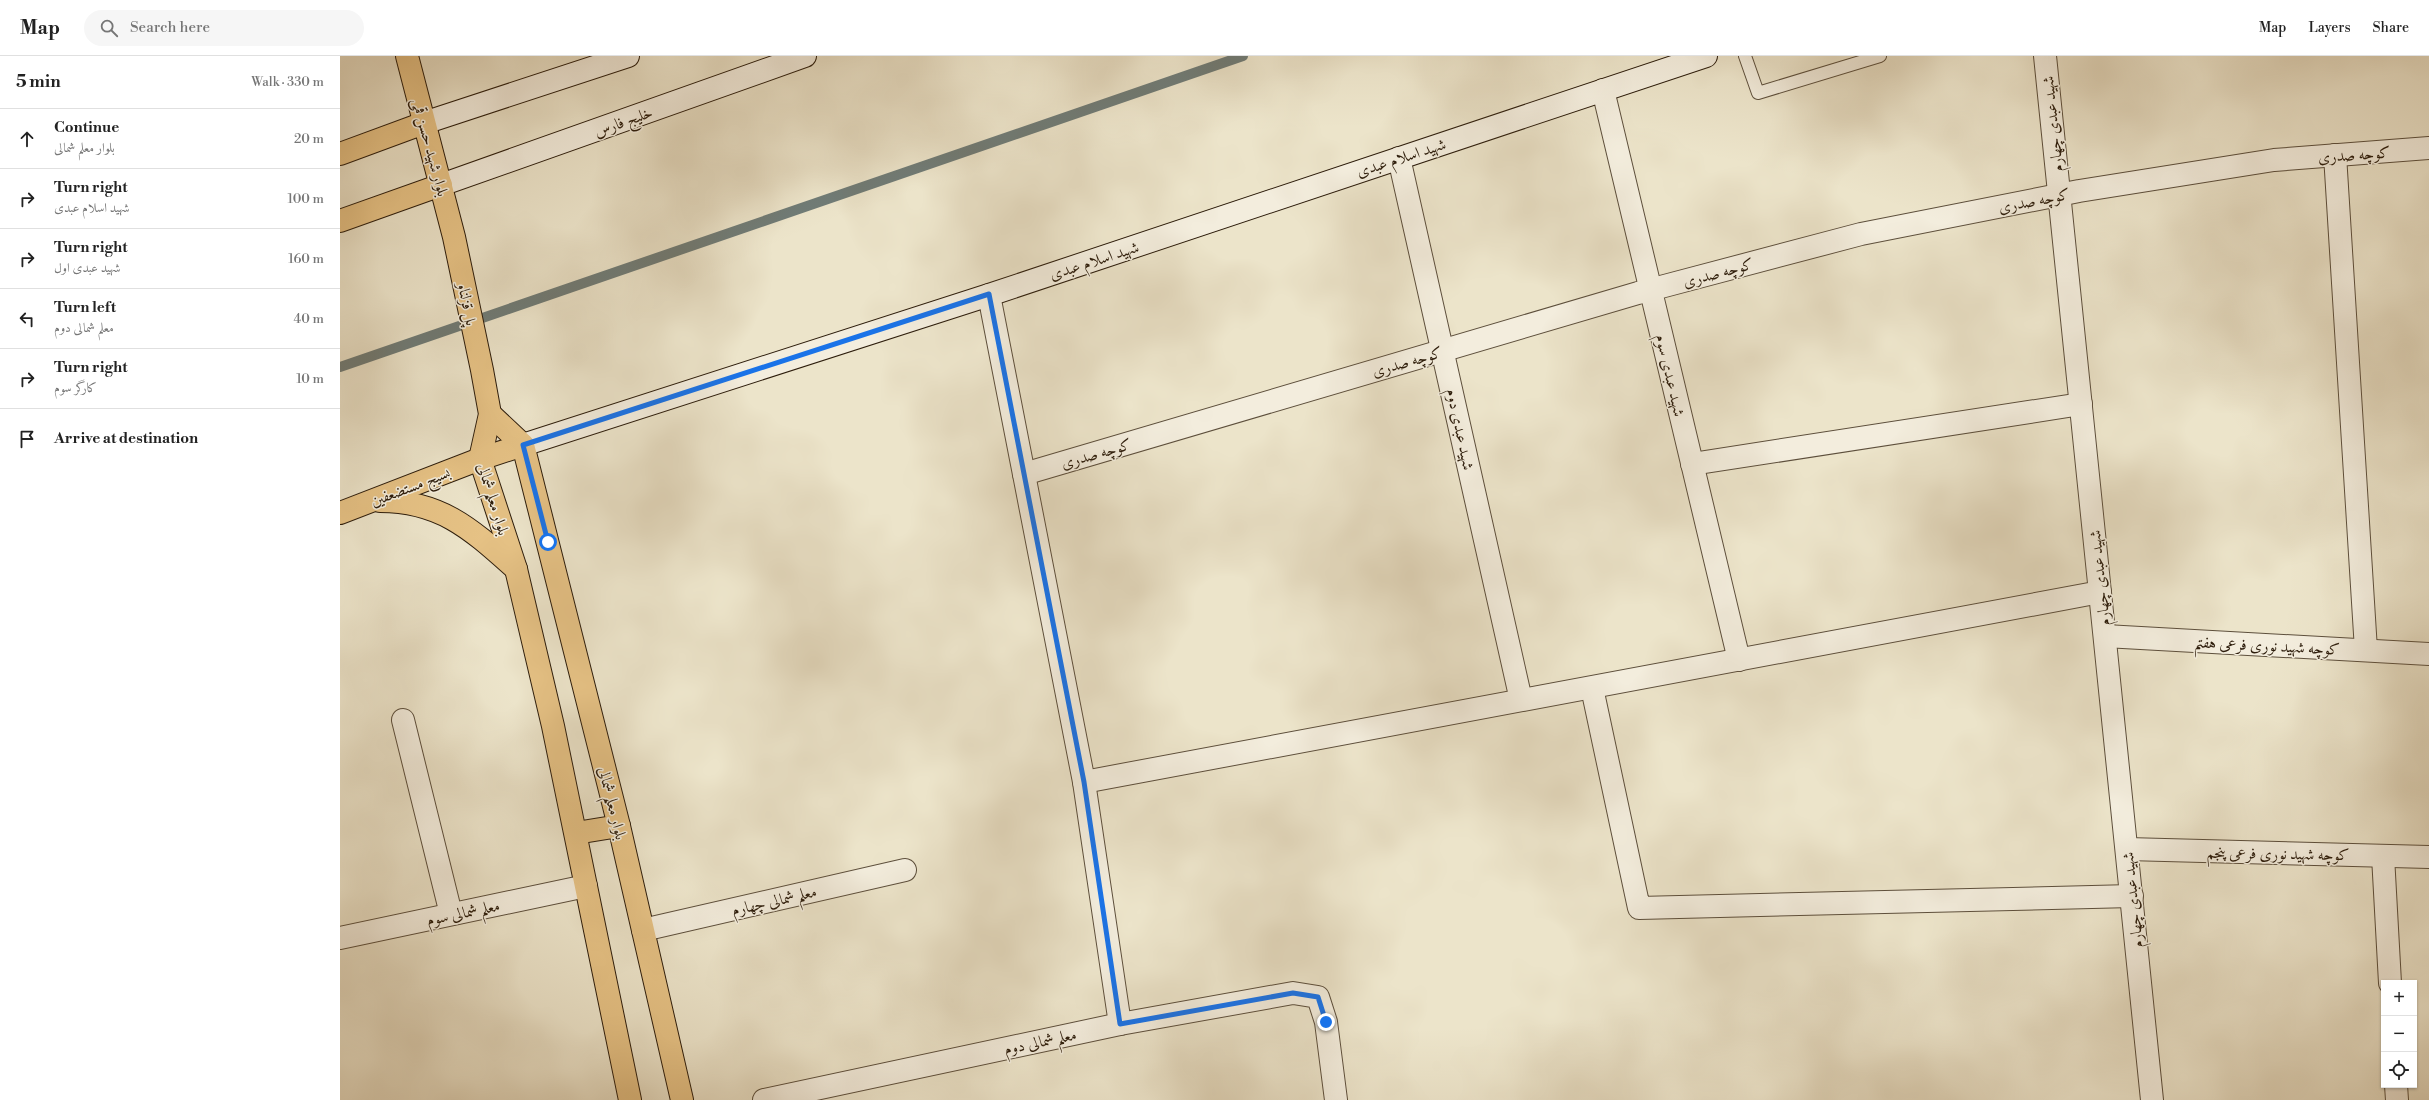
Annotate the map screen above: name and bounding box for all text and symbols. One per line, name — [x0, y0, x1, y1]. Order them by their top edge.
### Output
search box — [84, 10, 364, 46]
text: Map — [20, 16, 60, 40]
icon: search — [98, 17, 120, 39]
text: Search here — [130, 18, 210, 37]
text: Map — [2259, 19, 2286, 37]
text: Layers — [2308, 19, 2351, 37]
text: Share — [2373, 19, 2409, 37]
text: 5 min — [16, 71, 61, 93]
text: Walk · 330 m — [251, 74, 324, 90]
street label: شهید عبدی چهارم — [2038, 75, 2072, 173]
street label: بلوار شهید حسن قمی — [406, 96, 453, 199]
street label: خلیج فارس — [591, 102, 657, 146]
text: Continue — [54, 118, 119, 137]
icon: ahead — [16, 128, 38, 150]
text: 20 m — [294, 131, 324, 147]
street label: شهید اسلام عبدی — [1354, 134, 1450, 186]
text: بلوار معلم شمالی — [54, 140, 115, 156]
street label: کوچه صدری — [2317, 142, 2391, 168]
text: Turn right — [54, 178, 128, 197]
street label: کوچه صدری — [1997, 184, 2072, 219]
icon: right — [16, 188, 38, 210]
text: 100 m — [288, 191, 324, 207]
text: شهید اسلام عبدی — [54, 200, 130, 216]
street label: شهید اسلام عبدی — [1047, 237, 1143, 289]
text: Turn right — [54, 238, 128, 257]
icon: right — [16, 248, 38, 270]
text: 160 m — [288, 251, 324, 267]
street label: کوچه صدری — [1681, 254, 1756, 293]
text: شهید عبدی اول — [54, 260, 120, 276]
street label: پل قزلناو — [451, 279, 482, 329]
text: Turn left — [54, 298, 116, 317]
icon: left — [16, 308, 38, 330]
text: 40 m — [294, 311, 324, 327]
text: معلم شمالی دوم — [54, 320, 114, 336]
street label: شهید عبدی سوم — [1647, 332, 1689, 419]
street label: کوچه صدری — [1370, 342, 1445, 383]
text: Turn right — [54, 358, 128, 377]
icon: right — [16, 368, 38, 390]
text: 10 m — [296, 371, 324, 387]
text: کارگر سوم — [54, 380, 97, 396]
street label: شهید عبدی دوم — [1438, 387, 1478, 473]
icon: arrive — [16, 428, 38, 450]
text: Arrive at destination — [54, 429, 198, 448]
street label: کوچه صدری — [1059, 434, 1134, 475]
street label: بلوار معلم شمالی — [467, 461, 514, 540]
street label: بسیج مستضعفین — [368, 462, 455, 515]
street label: شهید عبدی چهارم — [2085, 529, 2119, 627]
route start — [539, 533, 557, 551]
street label: کوچه شهید نوری فرعی هفتم — [2193, 632, 2340, 666]
street label: بلوار معلم شمالی — [587, 765, 631, 843]
street label: کوچه شهید نوری فرعی پنجم — [2206, 843, 2350, 870]
street label: شهید عبدی چهارم — [2118, 851, 2152, 949]
street label: معلم شمالی چهارم — [730, 881, 820, 926]
street label: معلم شمالی سوم — [425, 895, 503, 936]
map controls — [2381, 980, 2417, 1088]
button: + — [2381, 980, 2417, 1016]
route end — [1317, 1013, 1335, 1031]
button: − — [2381, 1016, 2417, 1052]
street label: معلم شمالی دوم — [1002, 1025, 1080, 1065]
button: locate — [2381, 1052, 2417, 1088]

